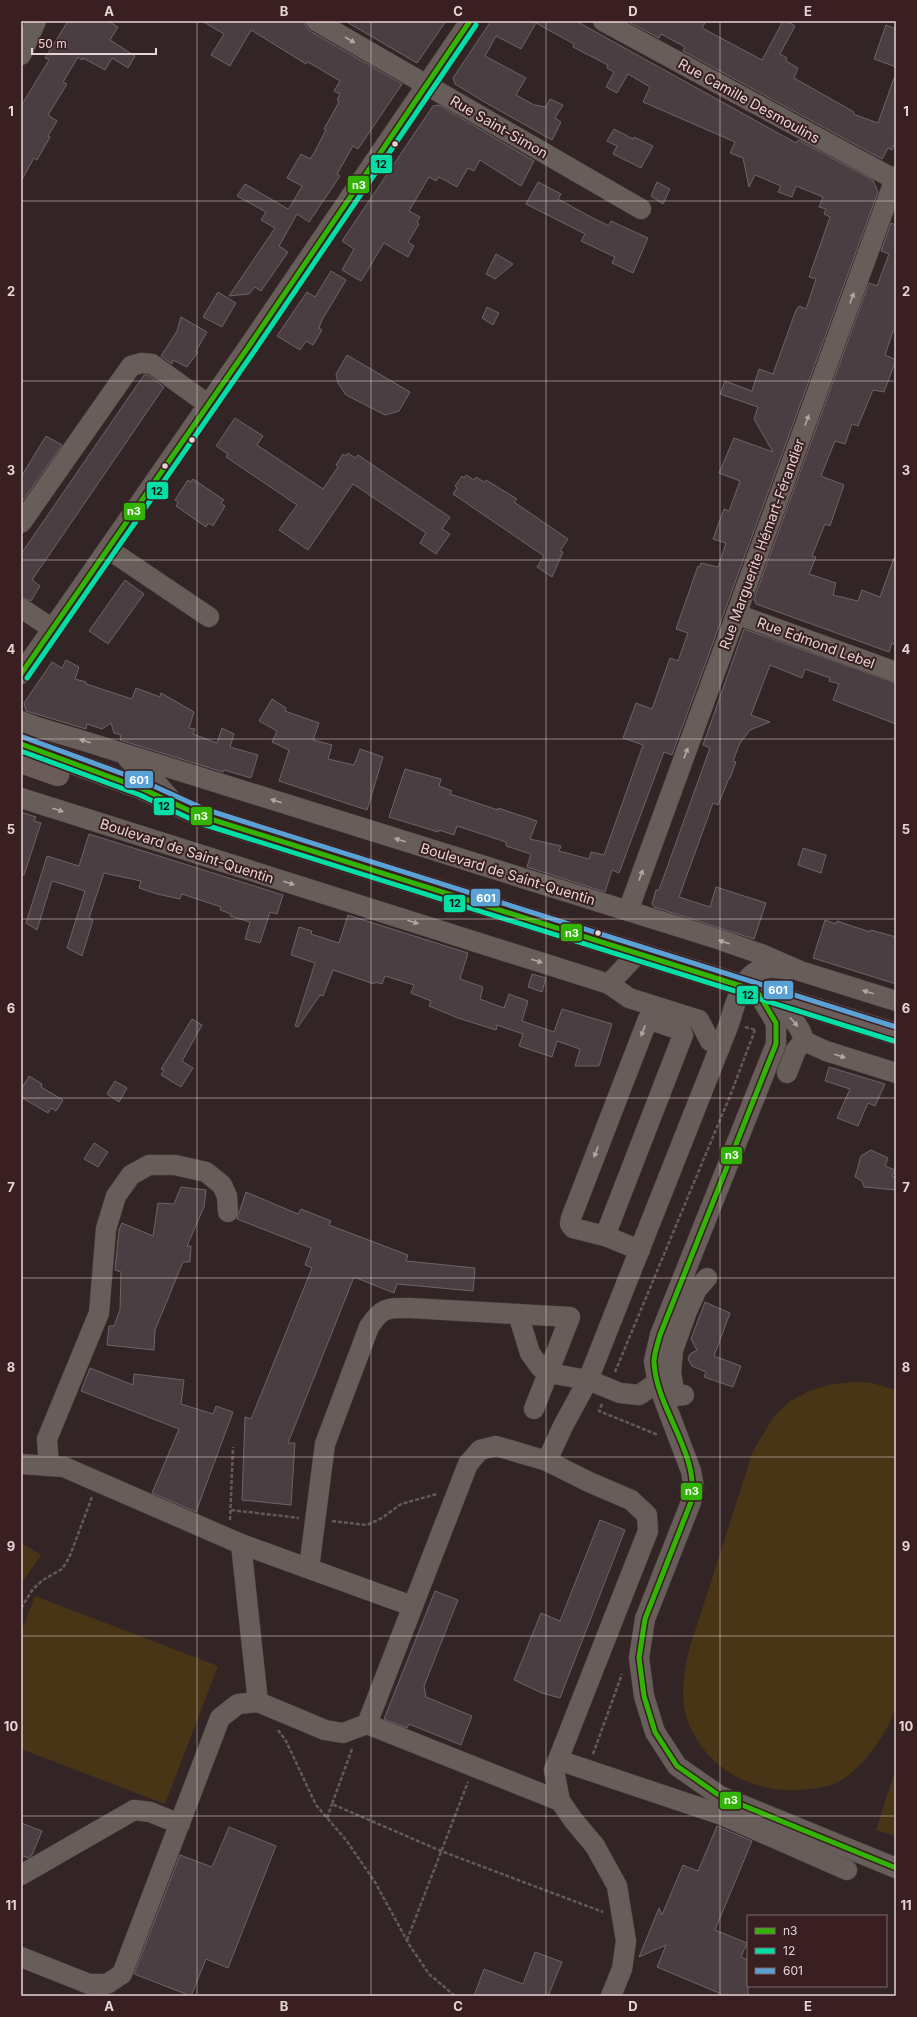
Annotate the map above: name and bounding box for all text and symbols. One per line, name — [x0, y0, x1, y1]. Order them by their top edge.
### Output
text: A — [104, 3, 114, 19]
text: B — [280, 3, 289, 19]
text: C — [453, 3, 463, 19]
text: D — [628, 3, 638, 19]
text: E — [804, 3, 812, 19]
scale bar — [32, 30, 156, 56]
text: 50 m — [38, 36, 67, 51]
one-way arrow — [344, 37, 356, 44]
street label: Rue Camille Desmoulins — [676, 55, 823, 147]
street label: Rue Saint-Simon — [447, 92, 551, 161]
text: 1 — [8, 103, 14, 119]
text: 1 — [903, 103, 909, 119]
unlabelled marker — [390, 139, 400, 149]
line badge: 12 — [370, 154, 393, 174]
text: 12 — [375, 157, 387, 171]
line badge: n3 — [347, 175, 370, 194]
text: n3 — [352, 178, 366, 192]
text: 2 — [7, 283, 15, 299]
text: 2 — [902, 283, 910, 299]
one-way arrow — [849, 292, 855, 304]
one-way arrow — [804, 414, 810, 426]
unlabelled marker — [187, 435, 197, 445]
street label: Rue Marguerite Hémart-Férandier — [715, 436, 808, 652]
unlabelled marker — [160, 461, 170, 471]
text: 3 — [7, 462, 15, 478]
text: 3 — [902, 462, 910, 478]
line badge: 12 — [146, 481, 169, 500]
text: 12 — [151, 484, 163, 498]
line badge: n3 — [123, 502, 146, 521]
text: n3 — [127, 504, 141, 518]
street label: Rue Edmond Lebel — [755, 613, 877, 672]
text: 4 — [7, 641, 16, 657]
text: 4 — [902, 641, 911, 657]
one-way arrow — [79, 738, 91, 744]
one-way arrow — [683, 746, 689, 758]
line badge: 601 — [124, 770, 154, 789]
text: 601 — [129, 773, 149, 787]
line badge: 12 — [153, 797, 175, 816]
one-way arrow — [270, 798, 282, 804]
text: 12 — [158, 799, 170, 813]
line badge: n3 — [190, 806, 213, 826]
one-way arrow — [53, 807, 65, 813]
text: n3 — [194, 809, 208, 823]
street label: Boulevard de Saint-Quentin — [98, 814, 276, 887]
text: 5 — [7, 821, 15, 837]
text: 5 — [902, 821, 910, 837]
one-way arrow — [394, 837, 406, 843]
street label: Boulevard de Saint-Quentin — [419, 839, 598, 908]
one-way arrow — [639, 868, 645, 880]
one-way arrow — [283, 880, 295, 886]
line badge: 601 — [470, 888, 501, 907]
text: 601 — [476, 891, 496, 905]
line badge: 12 — [443, 894, 466, 913]
text: 12 — [449, 896, 461, 910]
one-way arrow — [407, 919, 419, 925]
line badge: n3 — [560, 923, 583, 942]
text: n3 — [565, 926, 579, 940]
unlabelled marker — [593, 928, 603, 938]
one-way arrow — [718, 939, 730, 945]
one-way arrow — [531, 958, 543, 964]
line badge: 601 — [763, 980, 794, 1000]
text: 601 — [768, 983, 788, 997]
line badge: 12 — [736, 985, 759, 1005]
text: 12 — [742, 988, 754, 1002]
one-way arrow — [862, 989, 874, 995]
text: 6 — [7, 1000, 15, 1016]
text: 6 — [902, 1000, 910, 1016]
one-way arrow — [790, 1017, 799, 1028]
one-way arrow — [640, 1026, 646, 1038]
one-way arrow — [834, 1053, 846, 1059]
line badge: n3 — [720, 1146, 743, 1165]
one-way arrow — [593, 1147, 599, 1159]
text: n3 — [725, 1148, 739, 1162]
text: 7 — [7, 1179, 15, 1195]
text: 7 — [902, 1179, 910, 1195]
text: 8 — [7, 1359, 15, 1375]
text: 8 — [902, 1359, 910, 1375]
line badge: n3 — [680, 1482, 703, 1501]
text: n3 — [685, 1484, 699, 1498]
text: 9 — [7, 1538, 15, 1554]
text: 9 — [902, 1538, 910, 1554]
text: 10 — [4, 1718, 18, 1734]
text: 10 — [899, 1718, 913, 1734]
line badge: n3 — [719, 1791, 742, 1810]
text: n3 — [724, 1793, 738, 1807]
text: 11 — [5, 1897, 17, 1913]
text: 11 — [900, 1897, 912, 1913]
legend — [747, 1915, 887, 1987]
text: n3 — [783, 1923, 798, 1938]
text: 12 — [783, 1943, 795, 1958]
text: 601 — [783, 1963, 803, 1978]
text: A — [104, 1998, 114, 2014]
text: B — [280, 1998, 289, 2014]
text: C — [453, 1998, 463, 2014]
text: D — [628, 1998, 638, 2014]
text: E — [804, 1998, 812, 2014]

